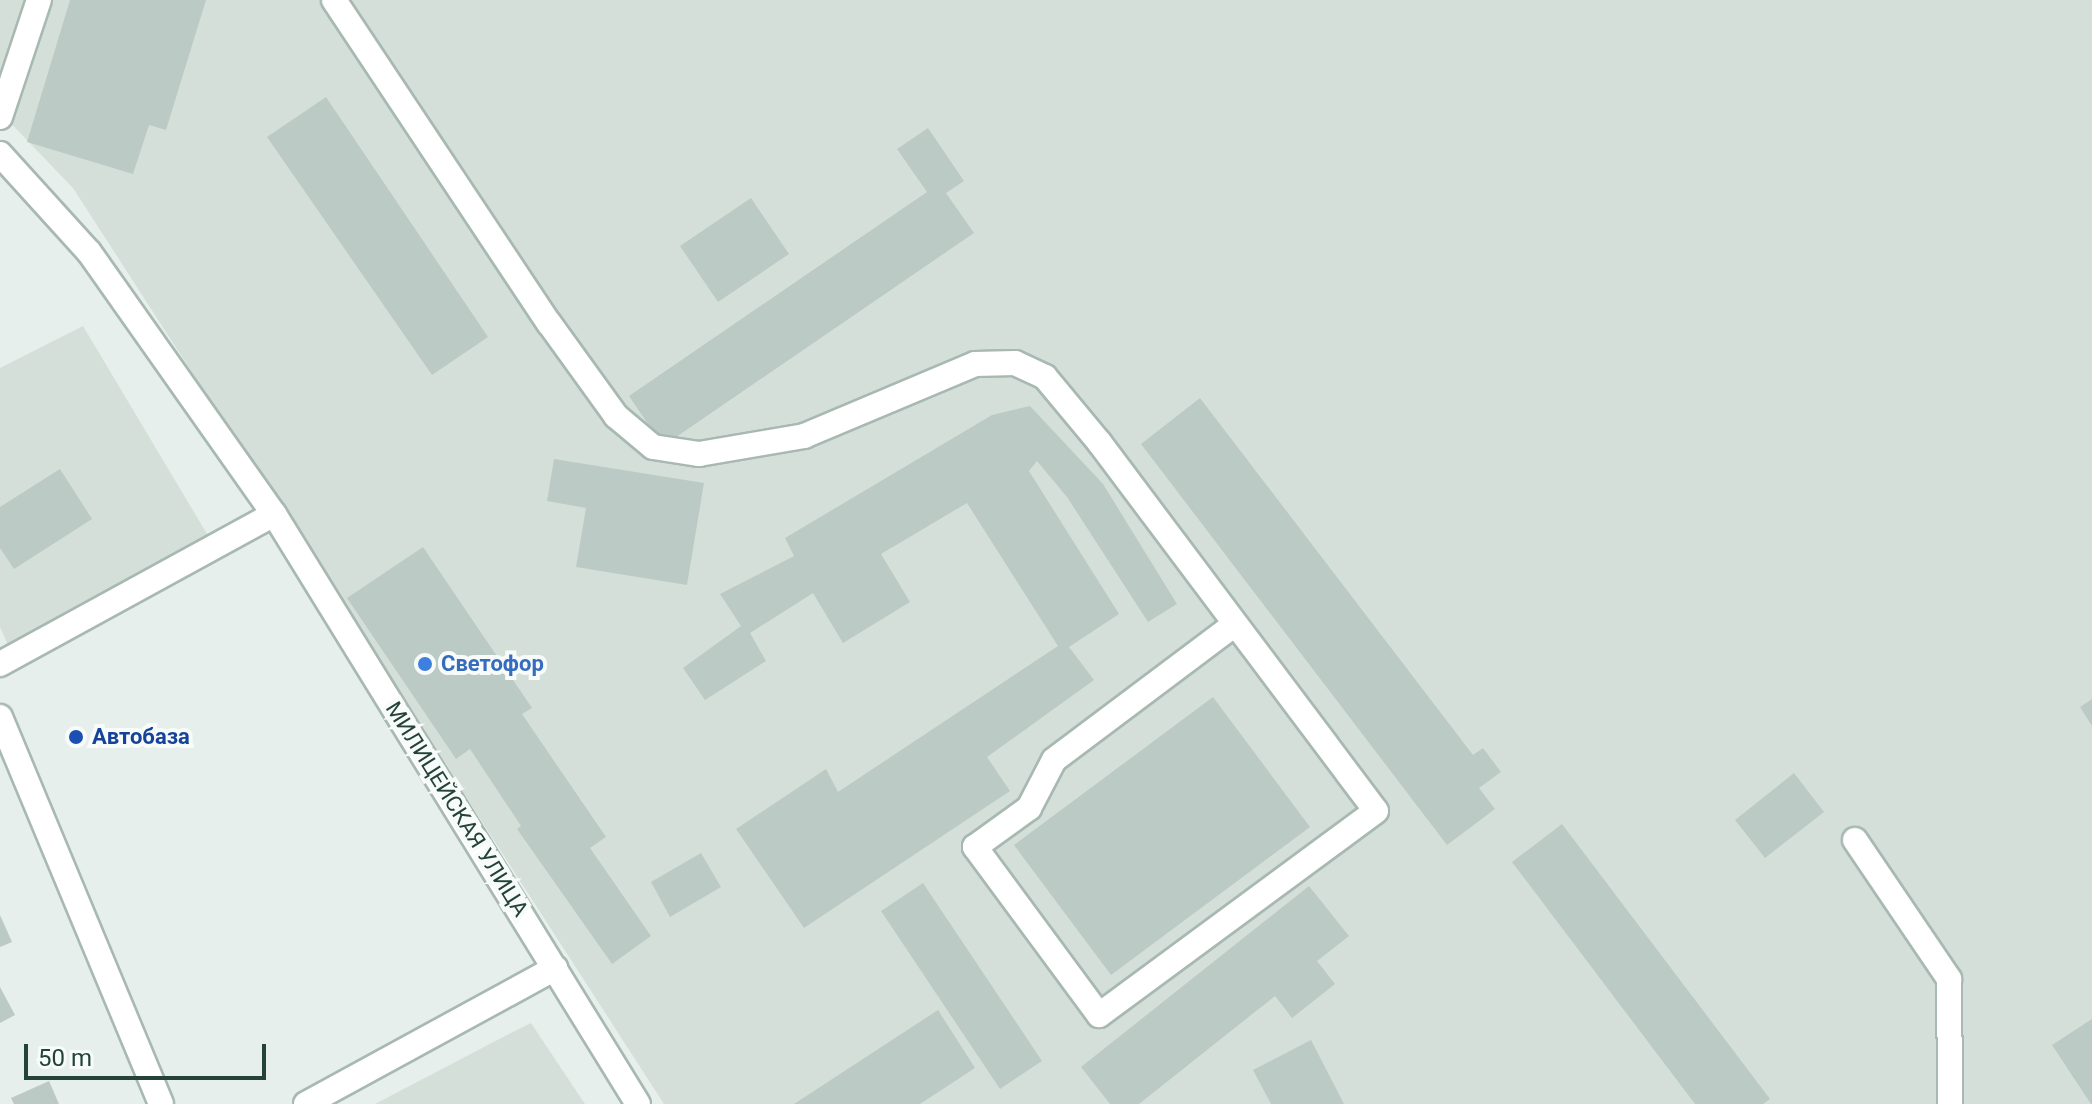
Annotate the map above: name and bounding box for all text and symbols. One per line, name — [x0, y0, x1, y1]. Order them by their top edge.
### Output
place label: Светофор — [441, 651, 544, 677]
marker: Светофор — [416, 655, 434, 673]
street label: МИЛИЦЕЙСКАЯ УЛИЦА — [380, 697, 534, 921]
place label: Автобаза — [92, 724, 190, 750]
marker: Автобаза — [67, 728, 85, 746]
scale bar — [28, 1028, 270, 1078]
text: 50 m — [38, 1044, 92, 1072]

